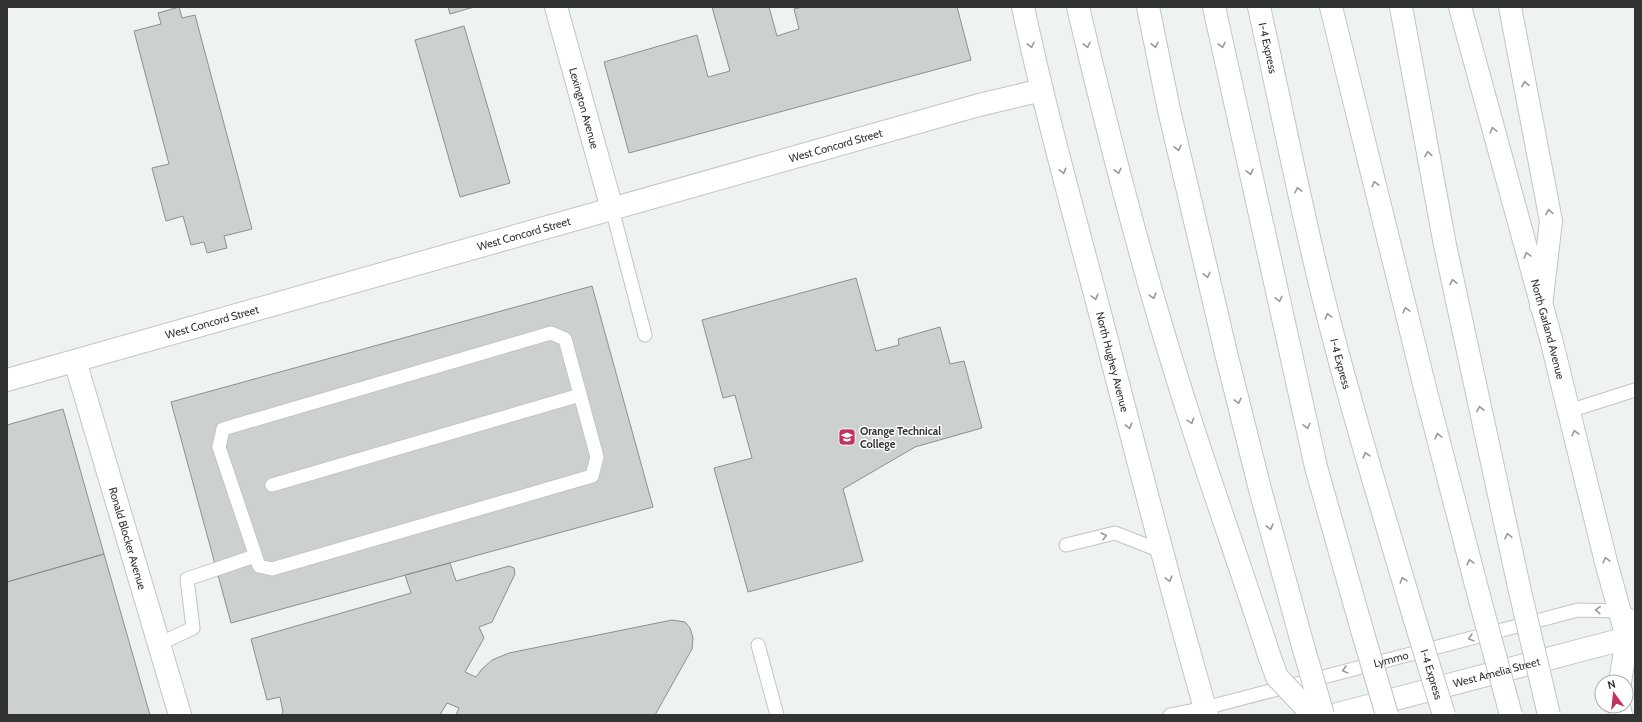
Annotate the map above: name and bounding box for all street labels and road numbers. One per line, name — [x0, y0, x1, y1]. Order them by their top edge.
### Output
street label: I-4 Express — [1256, 21, 1280, 75]
street label: Lexington Avenue — [566, 66, 602, 151]
street label: West Concord Street — [787, 126, 884, 165]
street label: West Concord Street — [475, 214, 572, 254]
street label: North Garland Avenue — [1528, 278, 1568, 381]
street label: West Concord Street — [164, 302, 261, 342]
street label: North Hughey Avenue — [1093, 310, 1132, 414]
street label: I-4 Express — [1327, 337, 1354, 391]
street label: Ronald Blocker Avenue — [106, 485, 150, 592]
street label: Lymmo — [1372, 648, 1410, 670]
street label: I-4 Express — [1417, 648, 1446, 702]
street label: West Amelia Street — [1451, 654, 1542, 690]

